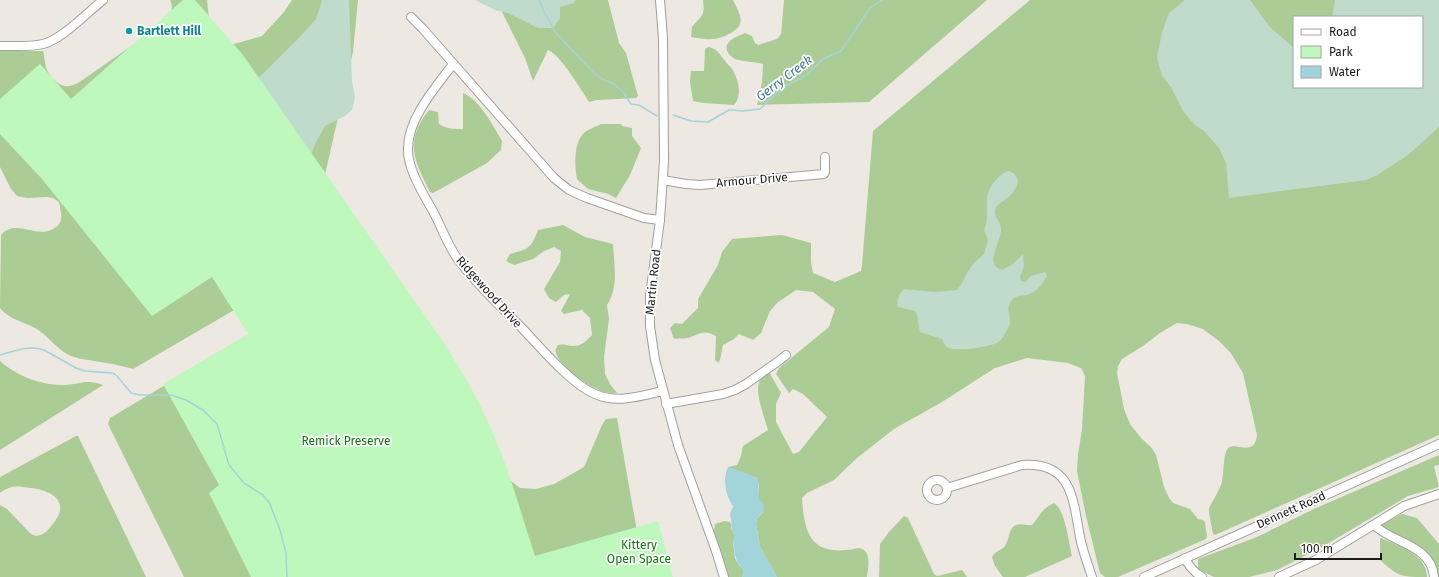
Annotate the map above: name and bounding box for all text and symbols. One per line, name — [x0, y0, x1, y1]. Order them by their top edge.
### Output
legend — [1293, 16, 1423, 88]
place label: Bartlett Hill — [137, 24, 201, 38]
text: Road — [1329, 25, 1357, 39]
marker: Bartlett Hill — [124, 26, 134, 36]
text: Park — [1329, 45, 1353, 59]
water label: Gerry Creek — [753, 52, 815, 104]
text: Water — [1329, 65, 1361, 79]
street label: Armour Drive — [716, 170, 788, 190]
street label: Martin Road — [643, 248, 663, 316]
street label: Ridgewood Drive — [453, 253, 525, 331]
park label: Remick Preserve — [301, 434, 391, 448]
street label: Dennett Road — [1254, 488, 1328, 532]
scale bar — [1295, 535, 1381, 561]
park label: Kittery Open Space — [607, 538, 671, 566]
text: 100 m — [1301, 542, 1333, 556]

